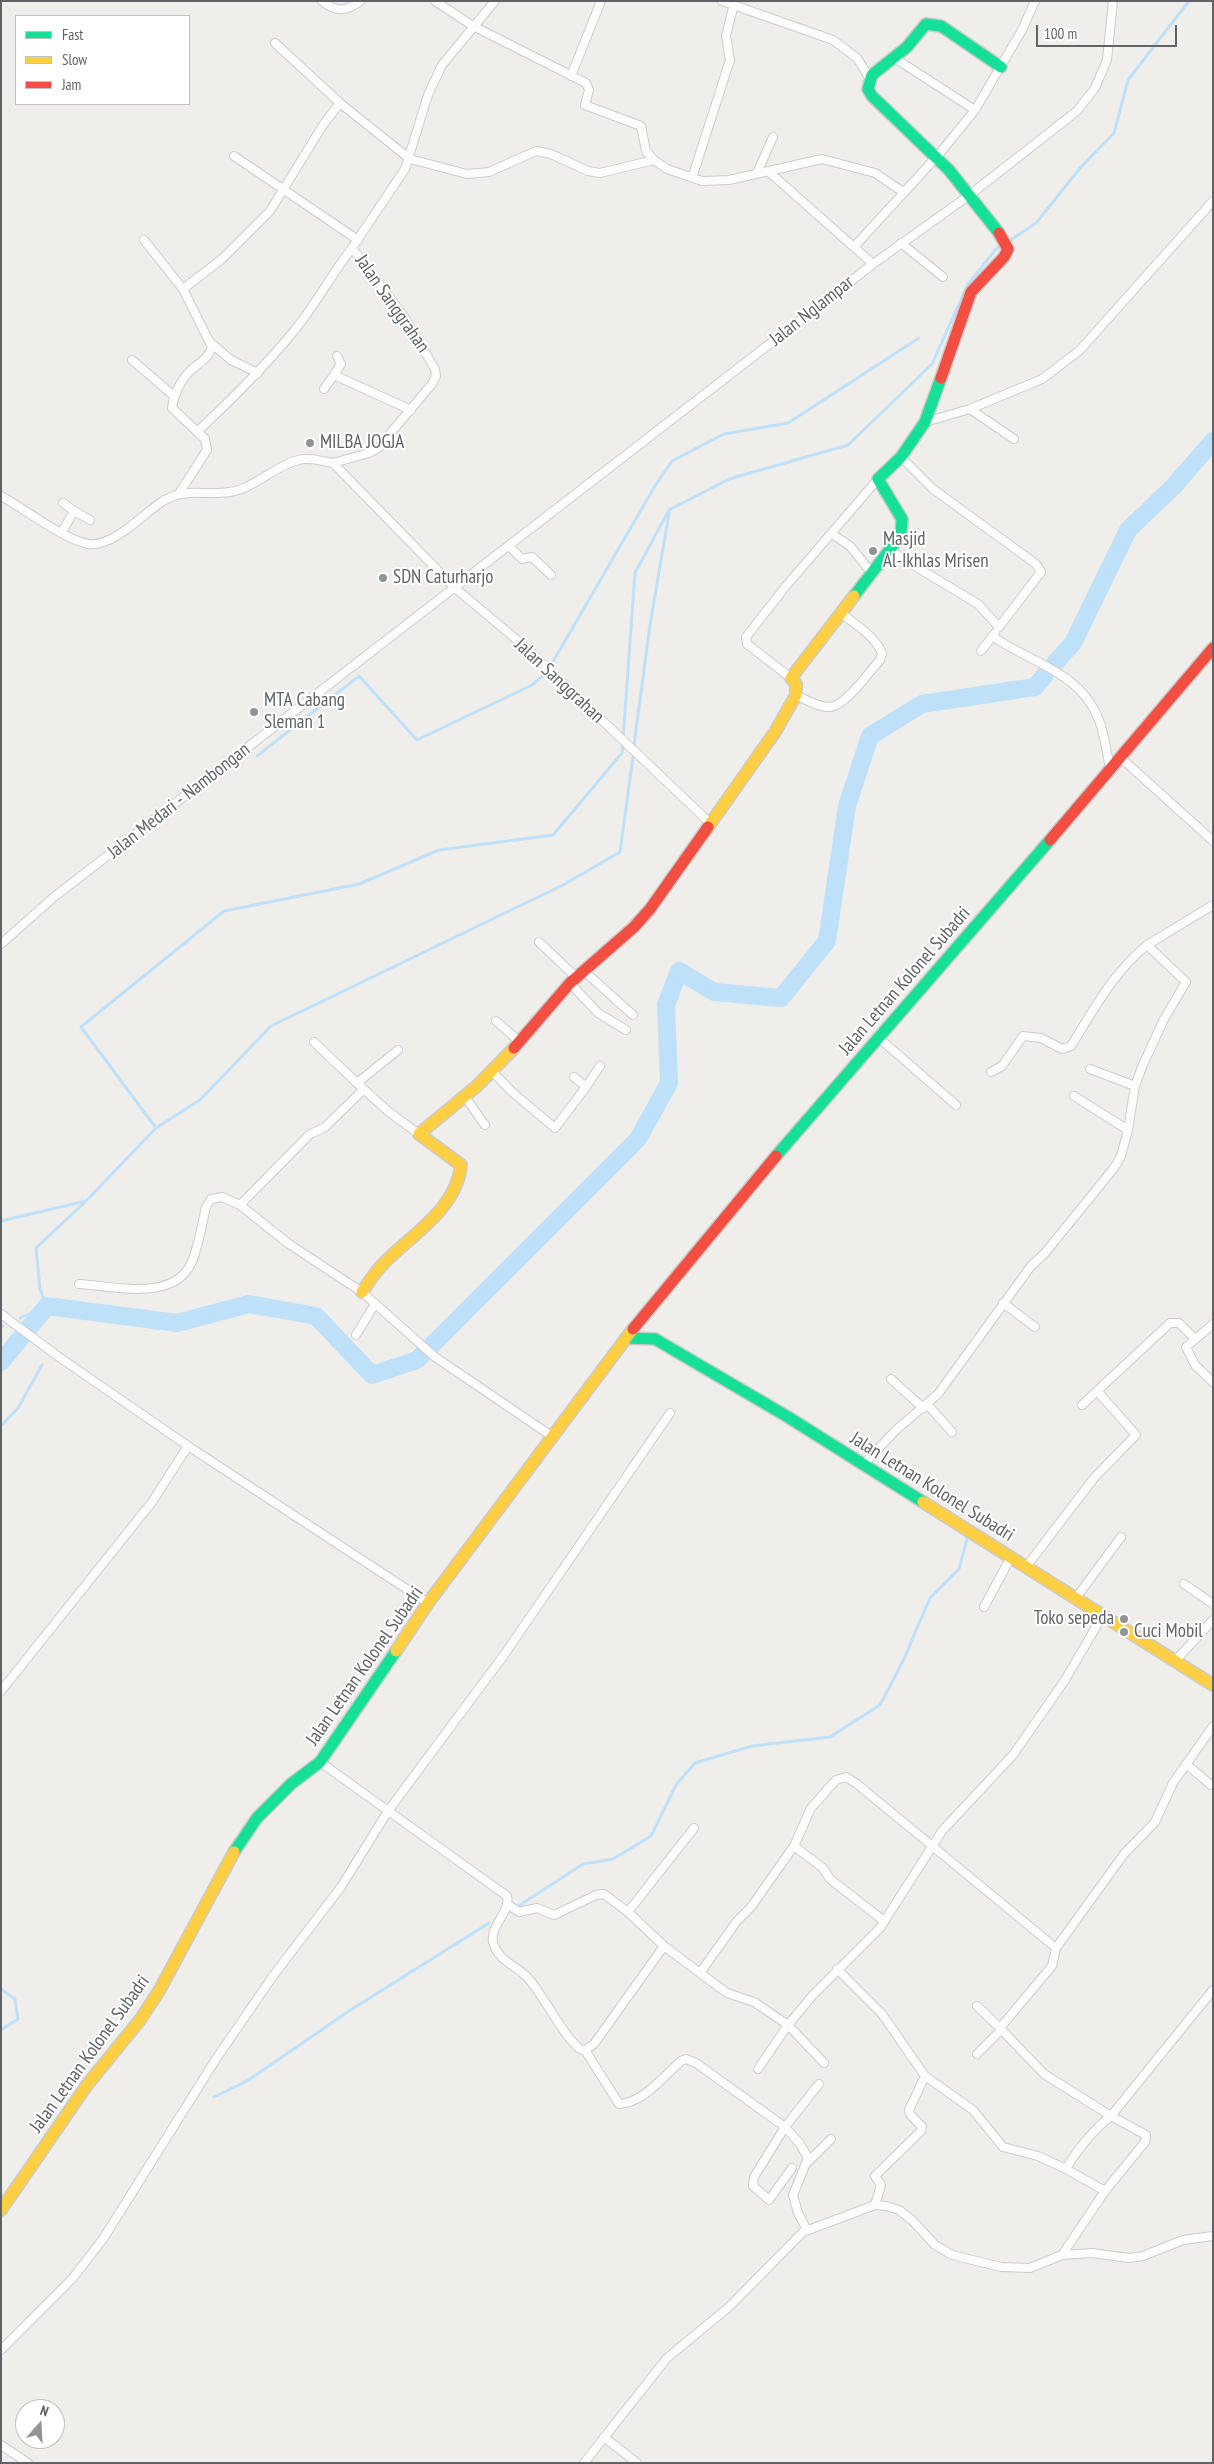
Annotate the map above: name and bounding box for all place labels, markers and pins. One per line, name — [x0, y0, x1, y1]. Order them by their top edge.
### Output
place label: MILBA JOGJA — [320, 432, 404, 454]
marker: MILBA JOGJA — [304, 437, 316, 449]
place label: Masjid Al-Ikhlas Mrisen — [883, 529, 989, 573]
marker: Masjid Al-Ikhlas Mrisen — [867, 545, 879, 557]
place label: SDN Caturharjo — [393, 567, 494, 589]
marker: SDN Caturharjo — [377, 572, 389, 584]
place label: MTA Cabang Sleman 1 — [264, 690, 345, 734]
marker: MTA Cabang Sleman 1 — [248, 706, 260, 718]
place label: Toko sepeda — [1034, 1608, 1114, 1630]
marker: Toko sepeda — [1118, 1613, 1130, 1625]
place label: Cuci Mobil — [1134, 1621, 1203, 1643]
marker: Cuci Mobil — [1118, 1626, 1130, 1638]

